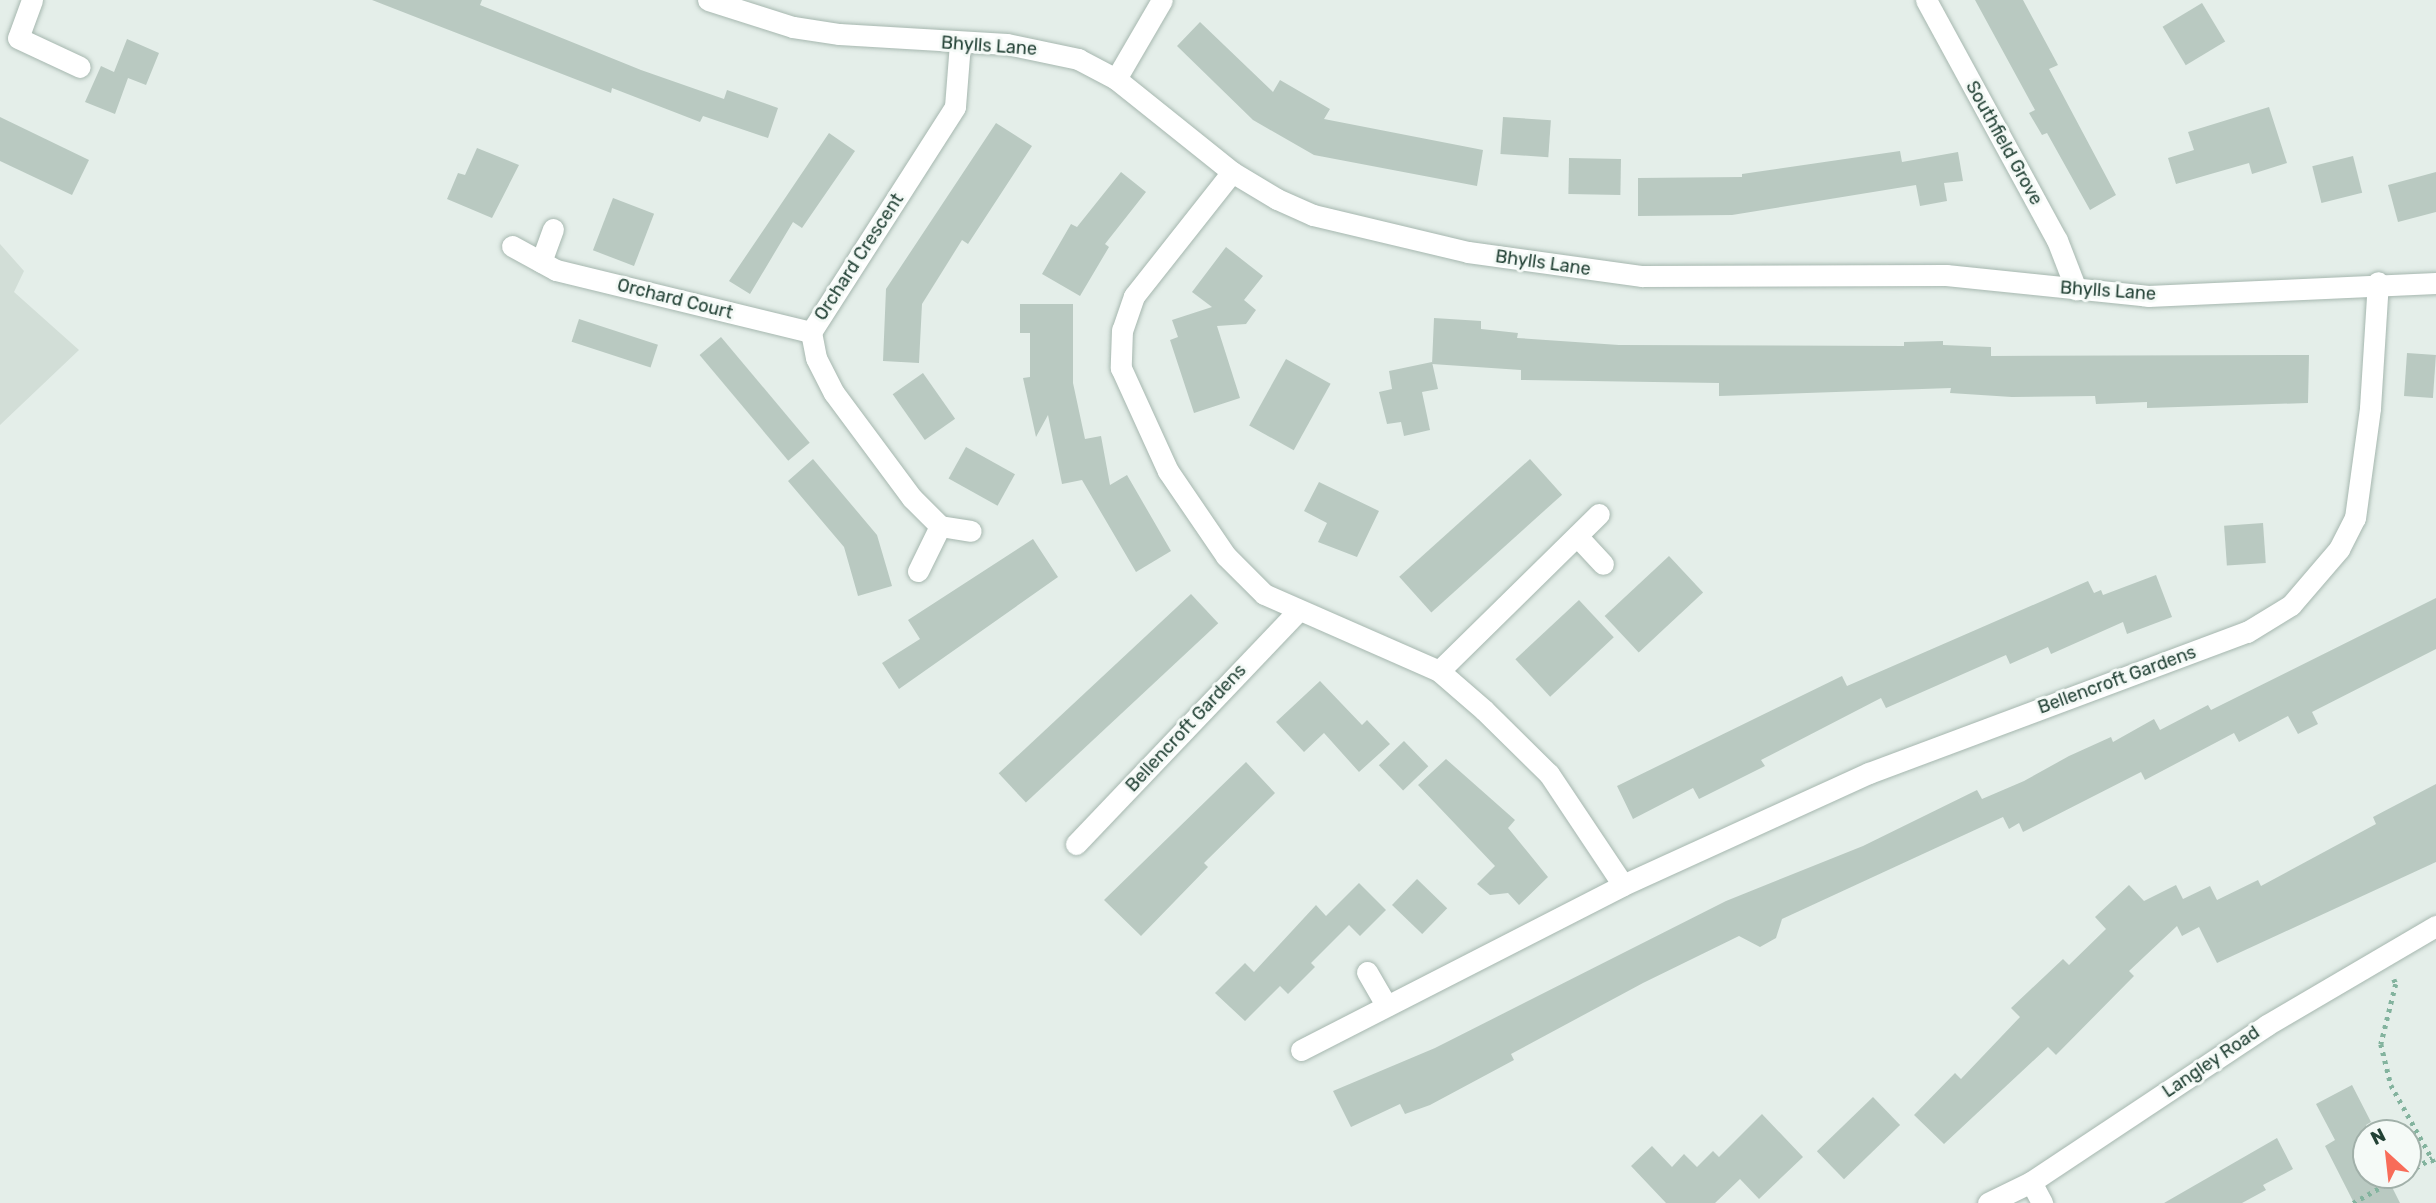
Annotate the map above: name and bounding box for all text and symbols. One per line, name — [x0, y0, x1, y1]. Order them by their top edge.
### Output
street label: Bhylls Lane — [940, 32, 1038, 60]
street label: Southfield Grove — [1961, 77, 2047, 209]
street label: Orchard Crescent — [810, 189, 908, 325]
street label: Bhylls Lane — [1494, 246, 1592, 280]
street label: Orchard Court — [615, 274, 735, 324]
street label: Bhylls Lane — [2059, 277, 2157, 305]
street label: Bellencroft Gardens — [2035, 641, 2199, 719]
street label: Bellencroft Gardens — [1121, 660, 1251, 796]
street label: Langley Road — [2158, 1021, 2264, 1103]
north arrow — [2352, 1119, 2422, 1189]
text: N — [2367, 1123, 2389, 1150]

